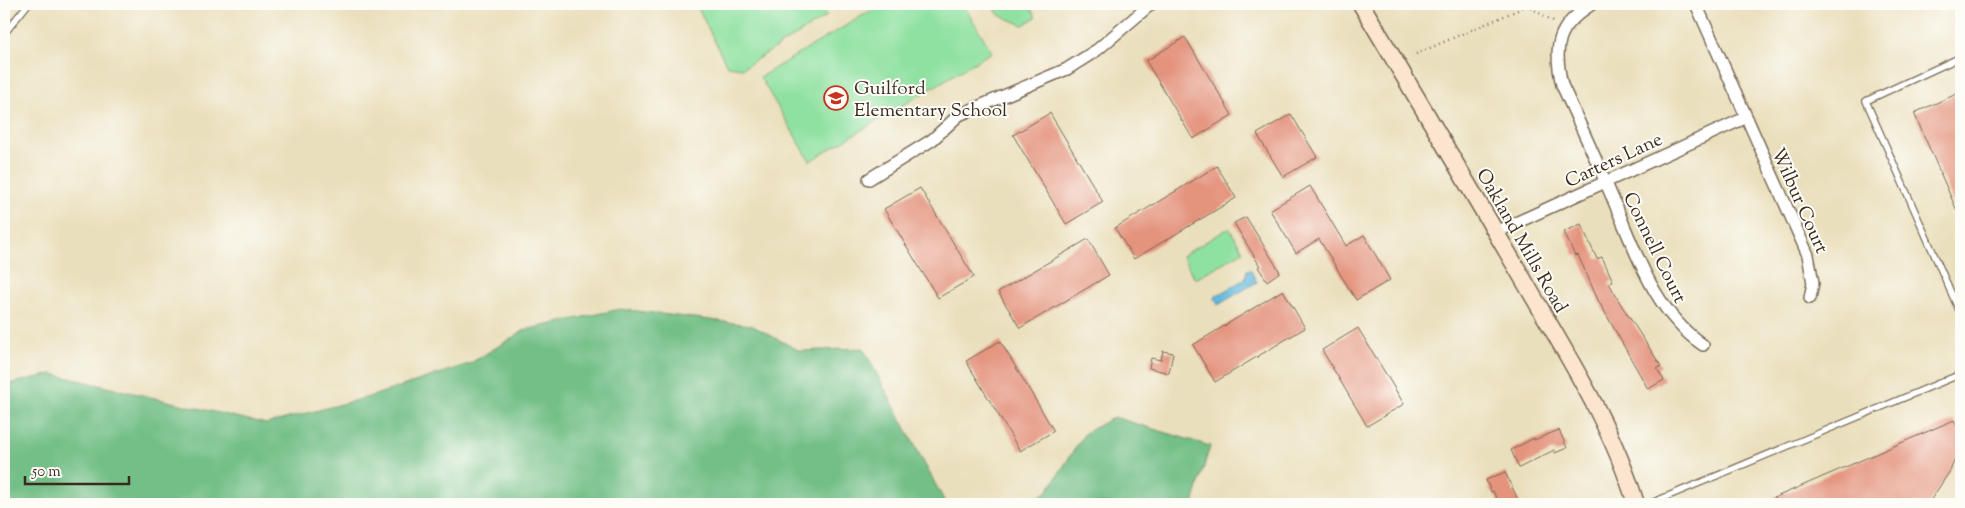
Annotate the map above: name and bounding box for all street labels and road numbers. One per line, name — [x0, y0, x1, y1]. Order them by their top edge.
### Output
street label: Carters Lane — [1561, 127, 1667, 196]
street label: Wilbur Court — [1763, 144, 1834, 259]
street label: Oakland Mills Road — [1468, 164, 1573, 319]
street label: Connell Court — [1615, 188, 1693, 309]

